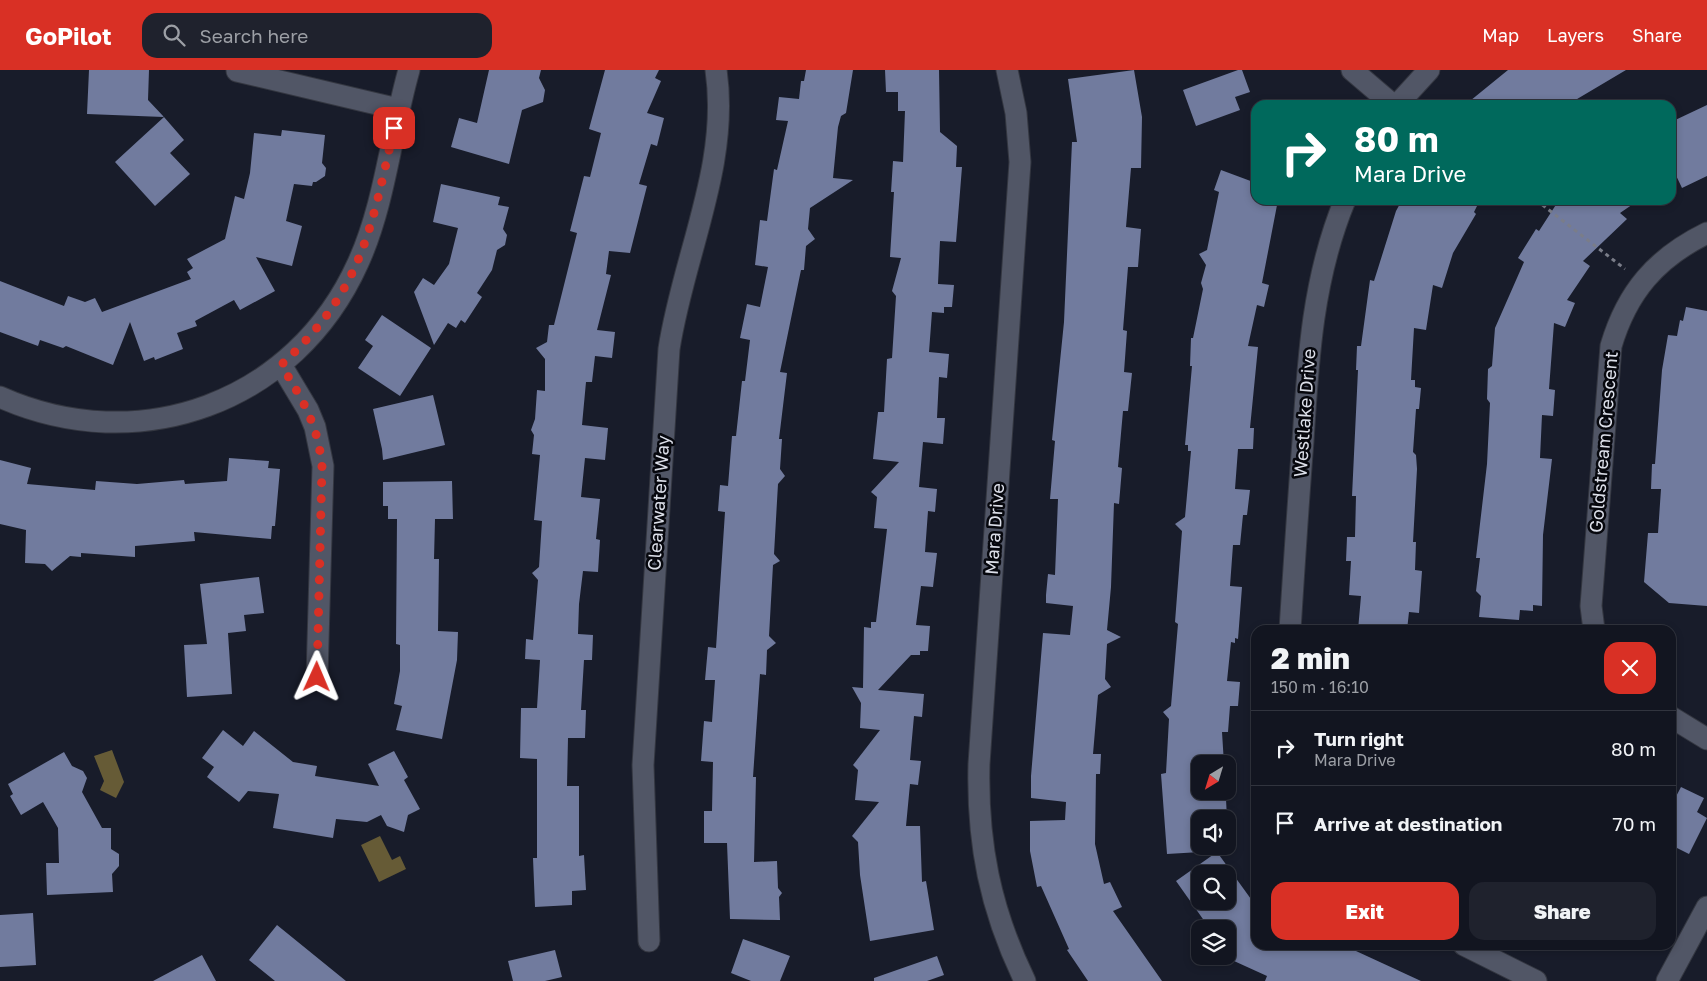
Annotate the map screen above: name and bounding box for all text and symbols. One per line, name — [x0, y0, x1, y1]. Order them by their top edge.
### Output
search box — [142, 13, 492, 58]
text: GoPilot — [25, 21, 112, 50]
icon: search — [160, 21, 188, 49]
text: Search here — [200, 24, 308, 47]
text: Map — [1482, 24, 1519, 46]
text: Layers — [1547, 24, 1604, 46]
text: Share — [1632, 24, 1682, 46]
pin — [373, 107, 415, 149]
icon: arrive — [380, 114, 408, 142]
text: 80 m — [1354, 118, 1439, 160]
icon: right — [1271, 120, 1336, 185]
text: Mara Drive — [1354, 160, 1466, 187]
street label: Westlake Drive — [1289, 348, 1319, 478]
street label: Goldstream Crescent — [1584, 350, 1622, 534]
street label: Clearwater Way — [642, 435, 674, 571]
street label: Mara Drive — [980, 482, 1008, 575]
text: 2 min — [1271, 640, 1350, 676]
button: close — [1604, 642, 1656, 694]
position arrow — [290, 650, 342, 702]
text: 150 m · 16:10 — [1271, 677, 1369, 697]
text: Turn right — [1314, 727, 1404, 750]
icon: right — [1271, 734, 1299, 762]
text: 80 m — [1611, 737, 1656, 760]
text: Mara Drive — [1314, 750, 1396, 770]
north arrow — [1191, 755, 1236, 800]
map controls — [1191, 755, 1236, 965]
icon: arrive — [1271, 809, 1299, 837]
button: sound — [1191, 810, 1236, 855]
text: Arrive at destination — [1314, 812, 1502, 835]
text: 70 m — [1613, 812, 1656, 835]
button: search — [1191, 865, 1236, 910]
button: Exit — [1271, 882, 1459, 940]
button: Share — [1469, 882, 1656, 940]
button: layers — [1191, 920, 1236, 965]

